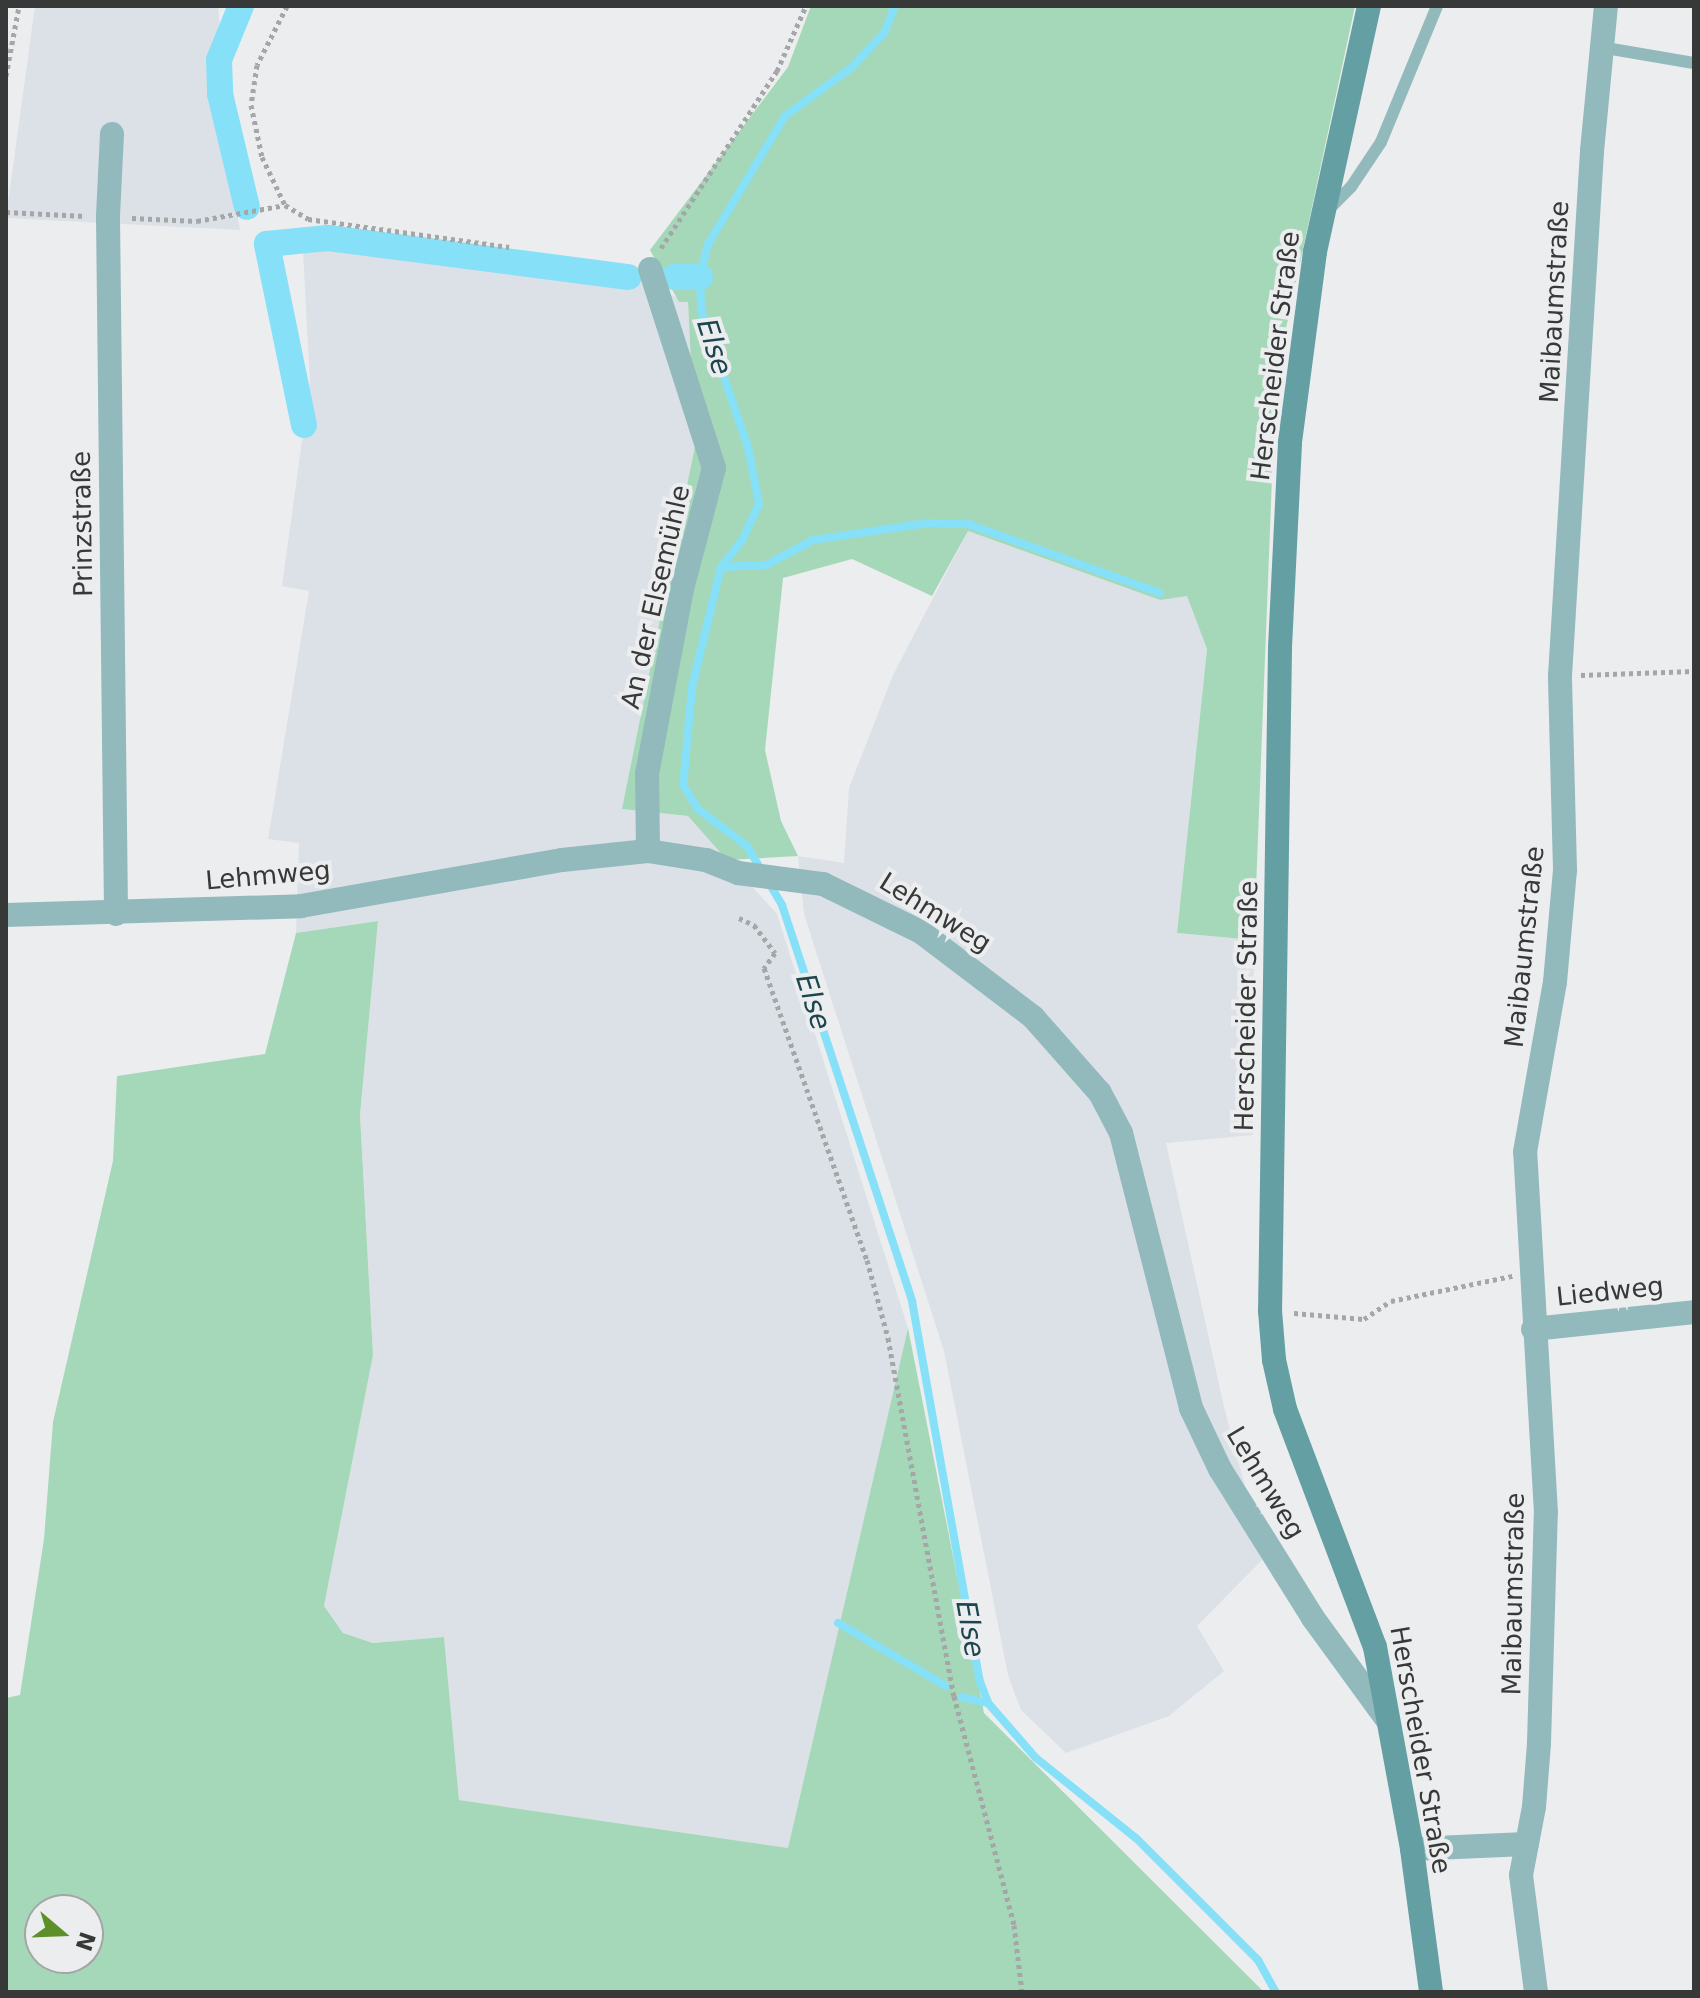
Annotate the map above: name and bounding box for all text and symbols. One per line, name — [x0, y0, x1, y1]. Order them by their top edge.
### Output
street label: Maibaumstraße — [1534, 200, 1576, 404]
street label: Herscheider Straße — [1245, 230, 1307, 482]
water label: Else — [689, 315, 739, 379]
street label: Prinzstraße — [66, 451, 100, 597]
street label: An der Elsemühle — [615, 482, 697, 712]
street label: Maibaumstraße — [1499, 845, 1551, 1049]
street label: Lehmweg — [204, 855, 332, 897]
street label: Lehmweg — [873, 866, 997, 960]
street label: Herscheider Straße — [1229, 880, 1265, 1132]
water label: Else — [788, 970, 838, 1034]
street label: Liedweg — [1555, 1271, 1665, 1313]
street label: Lehmweg — [1219, 1421, 1311, 1545]
street label: Maibaumstraße — [1497, 1492, 1531, 1696]
water label: Else — [948, 1598, 992, 1660]
street label: Herscheider Straße — [1383, 1624, 1457, 1876]
north arrow — [24, 1894, 104, 1974]
text: N — [70, 1929, 100, 1954]

